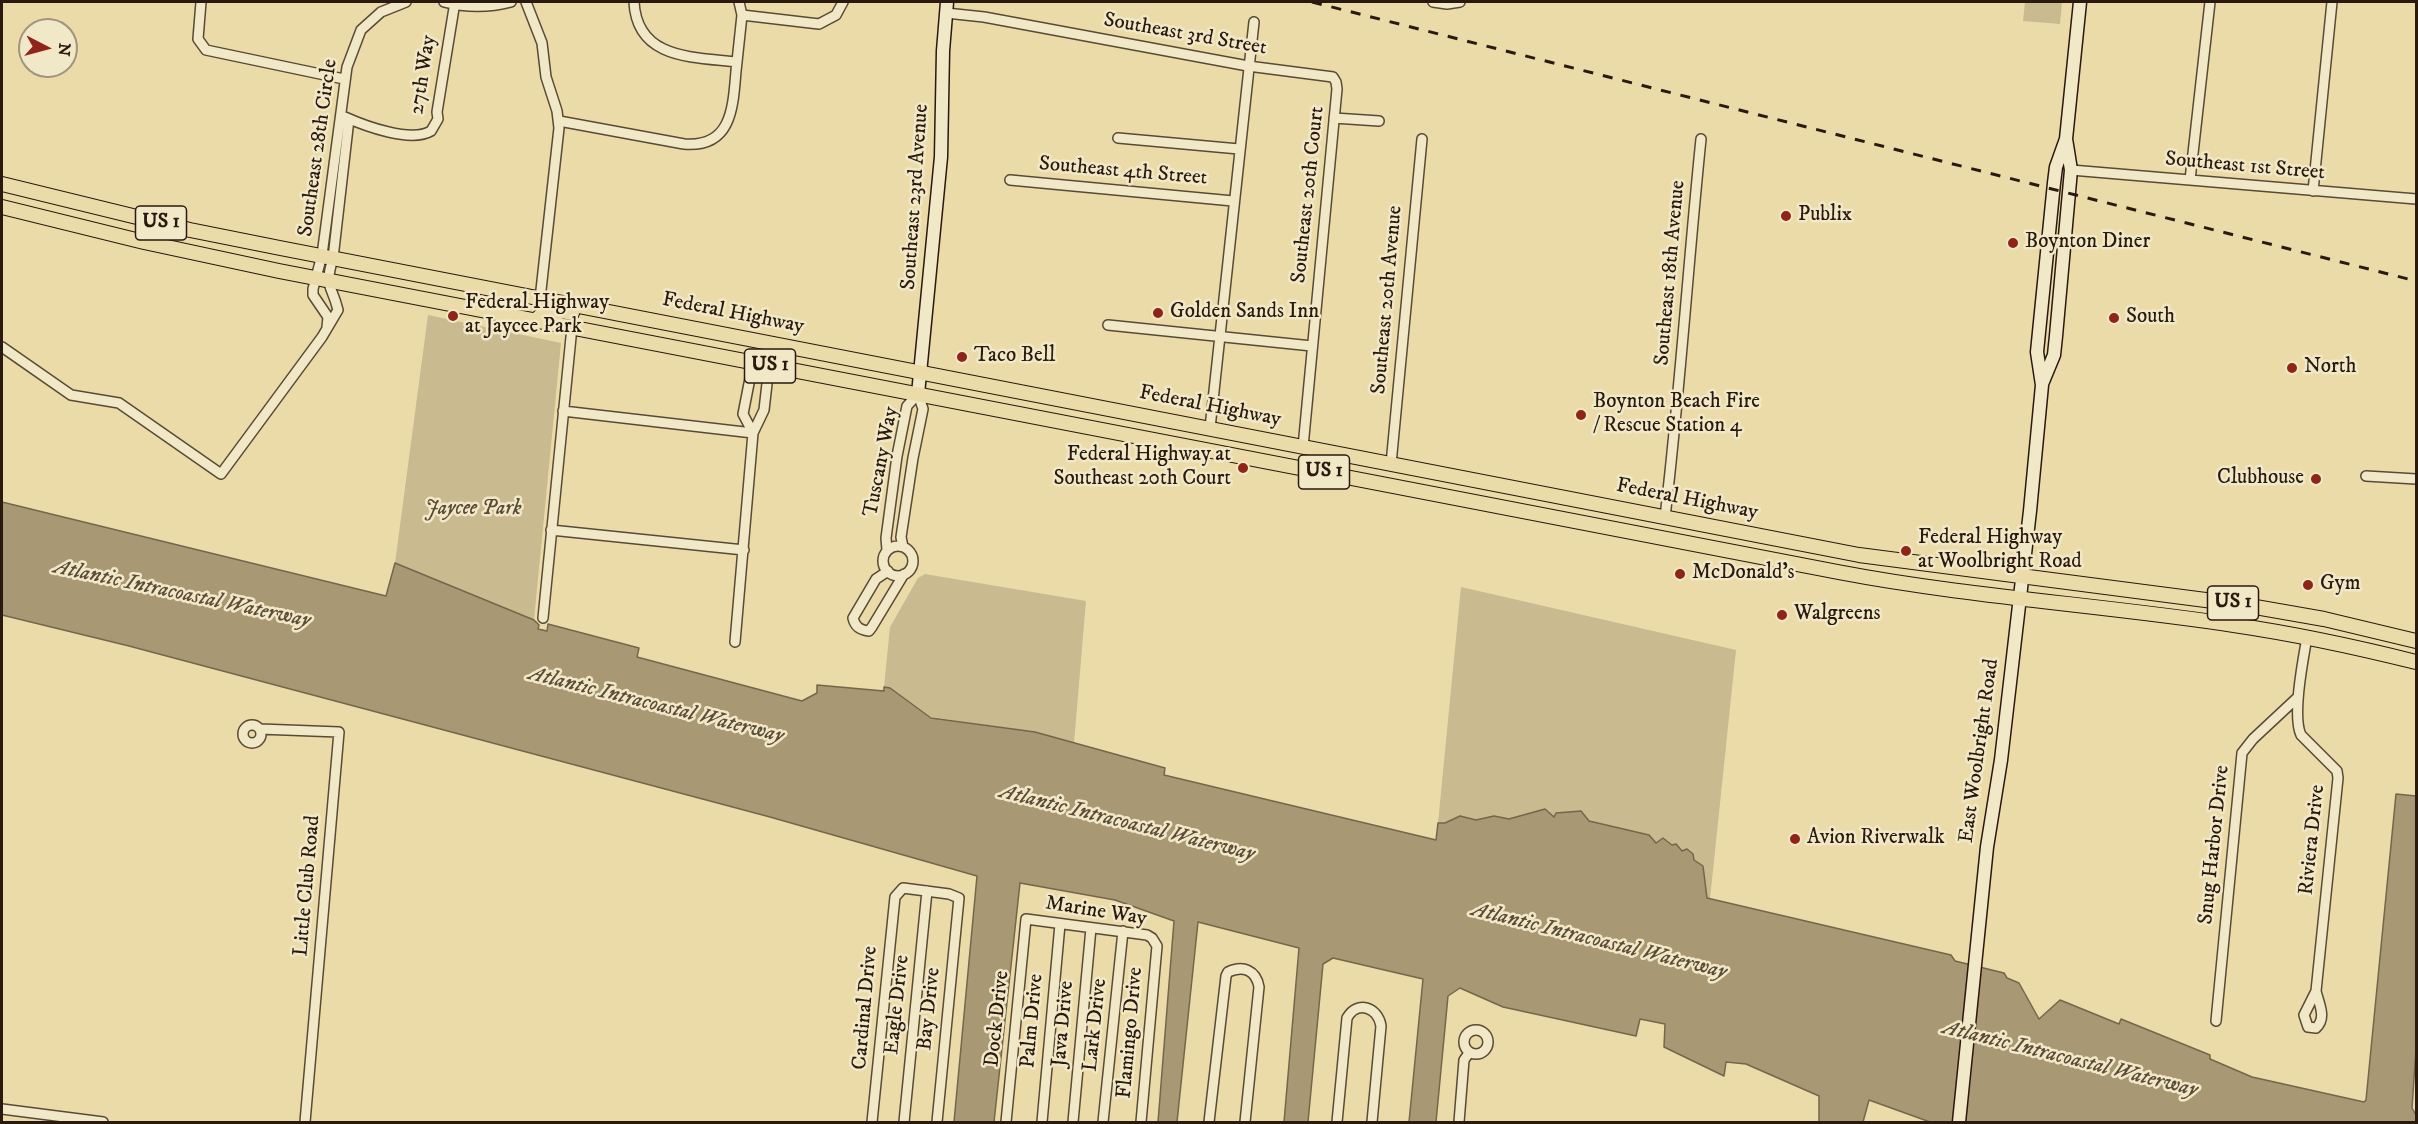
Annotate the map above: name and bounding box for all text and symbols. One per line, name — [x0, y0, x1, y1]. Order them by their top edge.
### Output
street label: Southeast 3rd Street — [1102, 8, 1268, 62]
north arrow — [18, 18, 78, 78]
street label: 27th Way — [405, 34, 443, 116]
text: N — [53, 42, 75, 57]
street label: Southeast 28th Circle — [294, 58, 344, 238]
street label: Southeast 23rd Avenue — [897, 103, 935, 291]
street label: Southeast 20th Court — [1287, 105, 1331, 285]
street label: Southeast 1st Street — [2164, 147, 2326, 187]
street label: Southeast 4th Street — [1038, 152, 1208, 192]
street label: Southeast 18th Avenue — [1650, 179, 1692, 367]
place label: Publix — [1798, 203, 1852, 229]
street label: Southeast 20th Avenue — [1367, 205, 1409, 395]
road number: US 1 — [136, 206, 186, 240]
marker: Publix — [1779, 209, 1793, 223]
place label: Boynton Diner — [2025, 230, 2150, 256]
marker: Boynton Diner — [2006, 236, 2020, 250]
street label: Federal Highway — [660, 288, 806, 340]
place label: Federal Highway at Jaycee Park — [465, 291, 609, 341]
place label: Golden Sands Inn — [1170, 300, 1319, 326]
place label: South — [2126, 305, 2175, 331]
marker: Golden Sands Inn — [1151, 306, 1165, 320]
marker: Federal Highway at Jaycee Park — [446, 309, 460, 323]
marker: South — [2107, 311, 2121, 325]
place label: Taco Bell — [974, 344, 1055, 370]
road number: US 1 — [744, 349, 796, 383]
marker: Taco Bell — [955, 350, 969, 364]
place label: North — [2304, 355, 2356, 381]
marker: North — [2285, 361, 2299, 375]
street label: Federal Highway — [1137, 381, 1283, 433]
place label: Boynton Beach Fire / Rescue Station 4 — [1593, 390, 1760, 440]
street label: Tuscany Way — [859, 405, 905, 519]
marker: Boynton Beach Fire / Rescue Station 4 — [1574, 408, 1588, 422]
place label: Federal Highway at Southeast 20th Court — [1053, 443, 1231, 493]
road number: US 1 — [1298, 455, 1350, 489]
marker: Federal Highway at Southeast 20th Court — [1236, 461, 1250, 475]
place label: Clubhouse — [2217, 466, 2304, 492]
marker: Clubhouse — [2309, 472, 2323, 486]
street label: Federal Highway — [1614, 474, 1760, 526]
park label: Jaycee Park — [425, 497, 521, 523]
place label: Federal Highway at Woolbright Road — [1918, 526, 2082, 576]
marker: Federal Highway at Woolbright Road — [1899, 544, 1913, 558]
water label: Atlantic Intracoastal Waterway — [51, 555, 313, 635]
place label: McDonald's — [1692, 561, 1795, 587]
marker: McDonald's — [1673, 567, 1687, 581]
place label: Gym — [2320, 572, 2360, 598]
marker: Gym — [2301, 578, 2315, 592]
road number: US 1 — [2208, 586, 2258, 620]
place label: Walgreens — [1794, 602, 1881, 628]
marker: Walgreens — [1775, 608, 1789, 622]
street label: East Woolbright Road — [1955, 657, 2005, 845]
water label: Atlantic Intracoastal Waterway — [526, 662, 786, 750]
street label: Snug Harbor Drive — [2194, 764, 2236, 926]
water label: Atlantic Intracoastal Waterway — [997, 780, 1257, 868]
street label: Riviera Drive — [2295, 784, 2331, 896]
street label: Little Club Road — [289, 814, 327, 958]
place label: Avion Riverwalk — [1807, 826, 1945, 852]
marker: Avion Riverwalk — [1788, 832, 1802, 846]
street label: Marine Way — [1044, 892, 1148, 932]
water label: Atlantic Intracoastal Waterway — [1469, 898, 1729, 986]
street label: Cardinal Drive — [848, 945, 884, 1071]
street label: Eagle Drive — [880, 954, 916, 1056]
street label: Bay Drive — [913, 966, 947, 1052]
street label: Flamingo Drive — [1113, 966, 1149, 1100]
street label: Dock Drive — [980, 970, 1016, 1068]
street label: Palm Drive — [1016, 973, 1050, 1069]
street label: Lark Drive — [1079, 977, 1113, 1073]
street label: Java Drive — [1048, 980, 1080, 1068]
water label: Atlantic Intracoastal Waterway — [1940, 1016, 2200, 1104]

